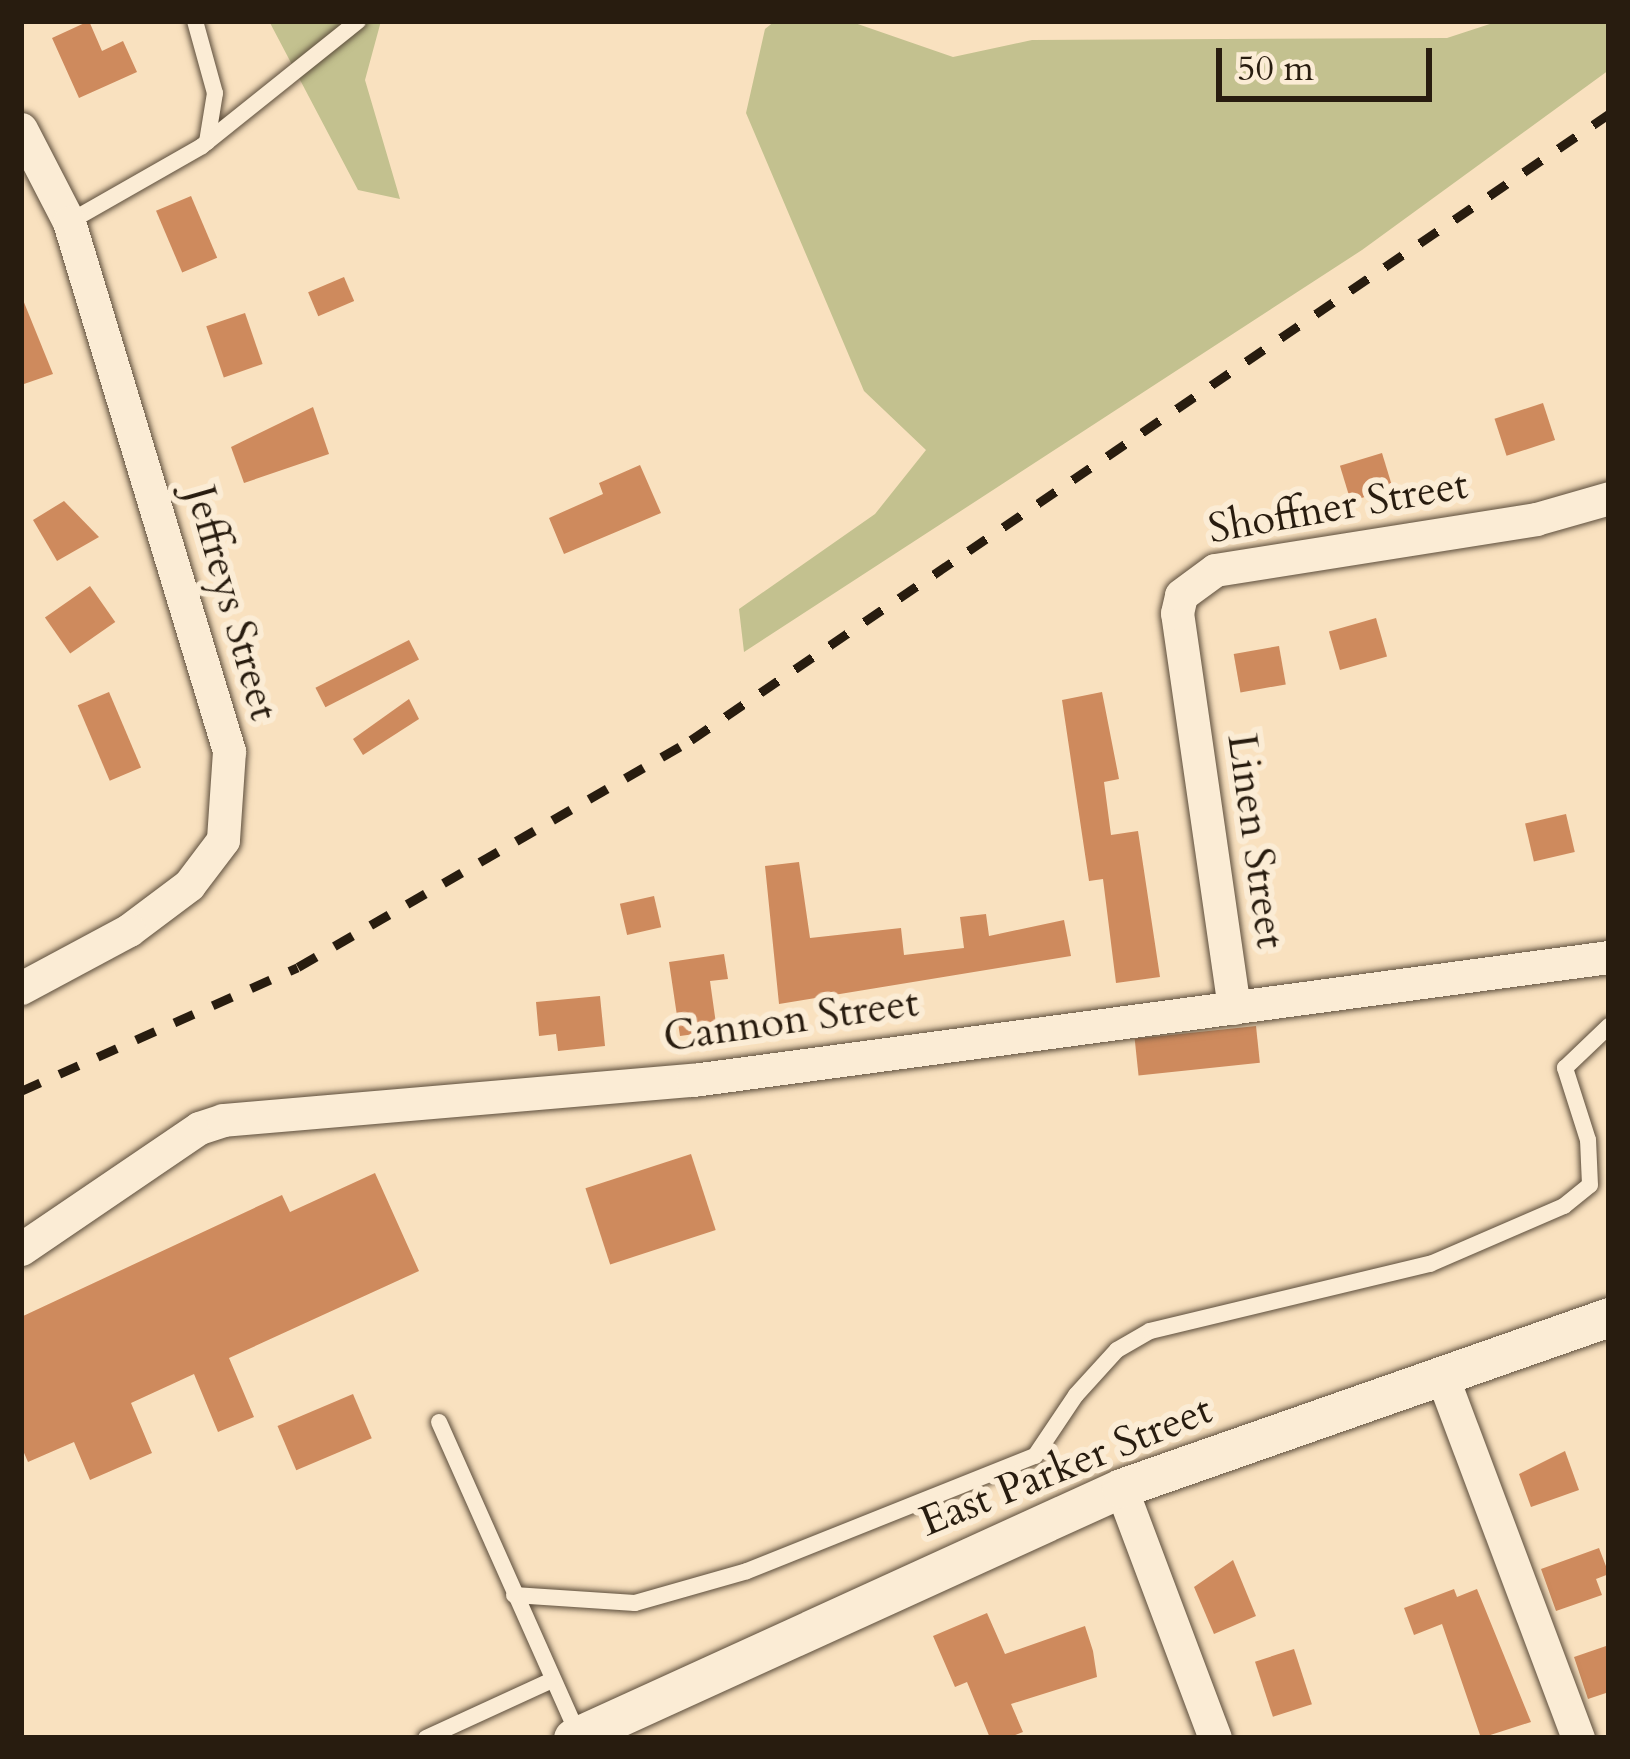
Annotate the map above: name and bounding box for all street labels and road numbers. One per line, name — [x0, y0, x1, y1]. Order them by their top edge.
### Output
street label: Shoffner Street — [1204, 459, 1472, 555]
street label: Jeffreys Street — [174, 480, 290, 726]
street label: Linen Street — [1216, 730, 1296, 952]
street label: Cannon Street — [660, 977, 922, 1063]
street label: East Parker Street — [913, 1385, 1219, 1547]

